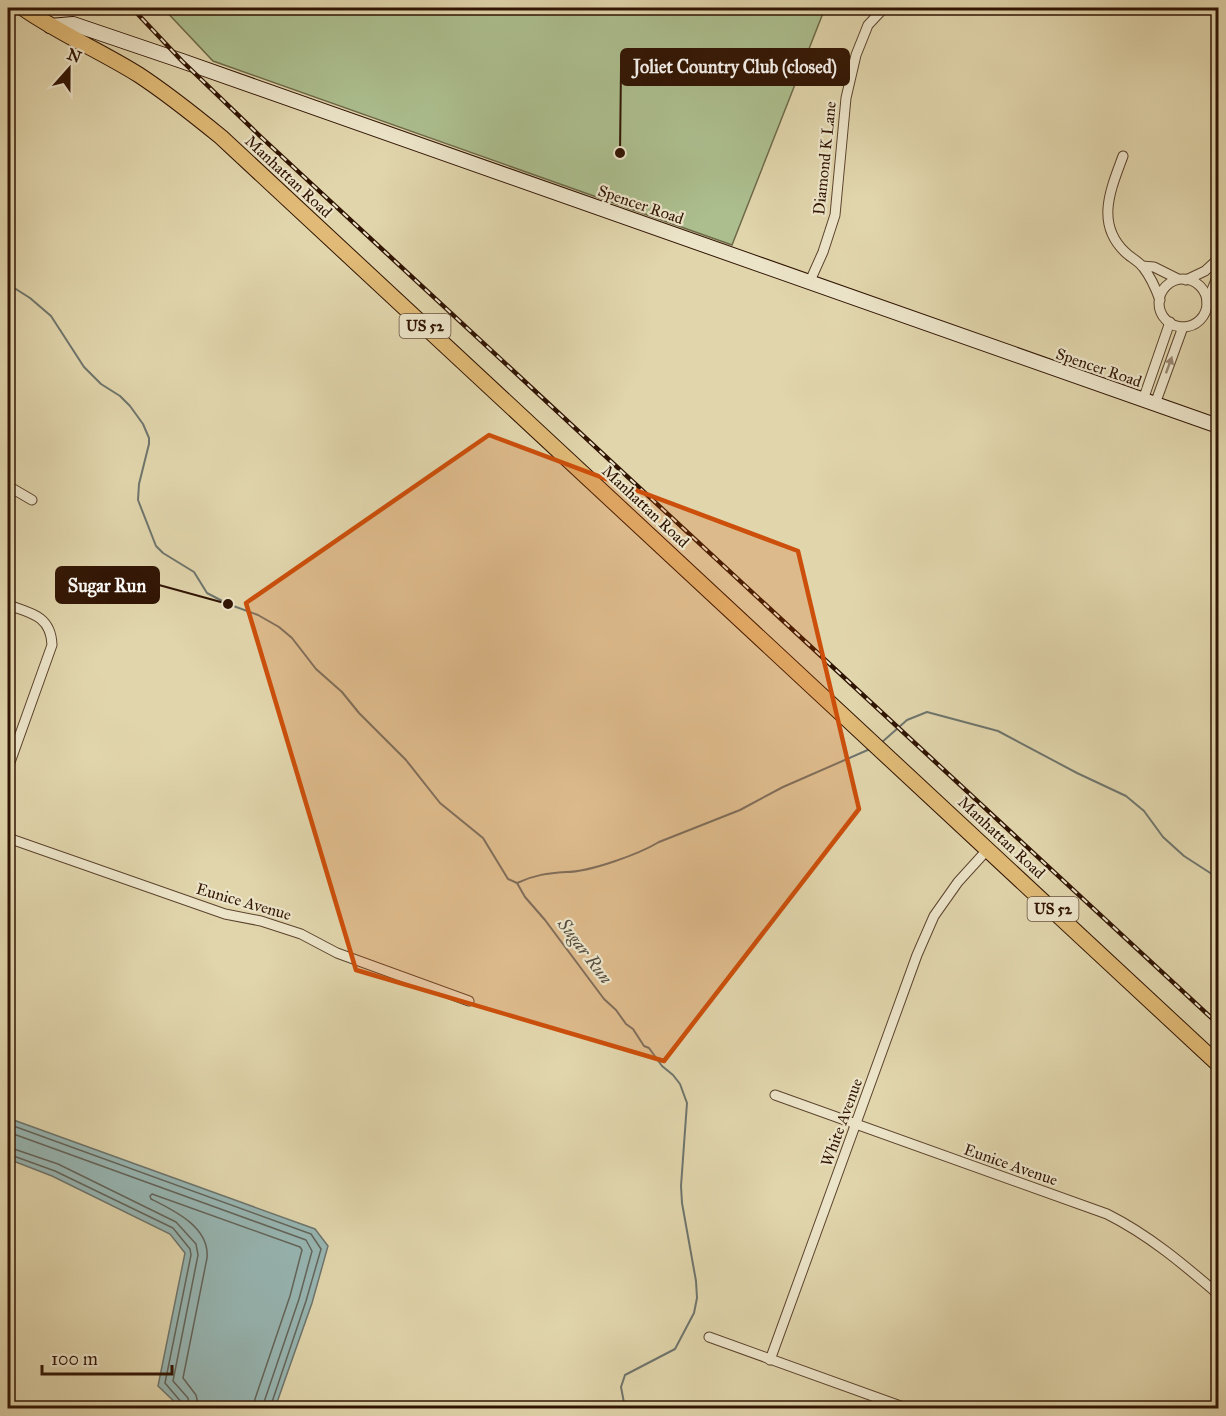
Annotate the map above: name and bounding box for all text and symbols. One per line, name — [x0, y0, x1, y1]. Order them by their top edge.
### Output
north arrow — [39, 39, 99, 99]
text: N — [64, 44, 84, 67]
callout: Joliet Country Club (closed) — [621, 49, 849, 85]
text: Joliet Country Club (closed) — [631, 56, 837, 79]
street label: Diamond K Lane — [809, 100, 840, 216]
street label: Manhattan Road — [241, 131, 336, 221]
street label: Spencer Road — [595, 181, 686, 228]
road number: US 52 — [400, 314, 450, 338]
street label: Spencer Road — [1053, 344, 1144, 391]
one-way arrow — [1165, 356, 1175, 374]
street label: Manhattan Road — [598, 461, 693, 551]
callout: Sugar Run — [56, 567, 159, 603]
text: Sugar Run — [68, 575, 146, 598]
street label: Manhattan Road — [954, 792, 1049, 882]
street label: Eunice Avenue — [194, 879, 294, 924]
road number: US 52 — [1028, 897, 1078, 921]
water label: Sugar Run — [552, 913, 617, 989]
street label: White Avenue — [817, 1075, 866, 1169]
street label: Eunice Avenue — [961, 1140, 1061, 1189]
scale bar — [42, 1338, 172, 1376]
text: 100 m — [51, 1348, 98, 1370]

